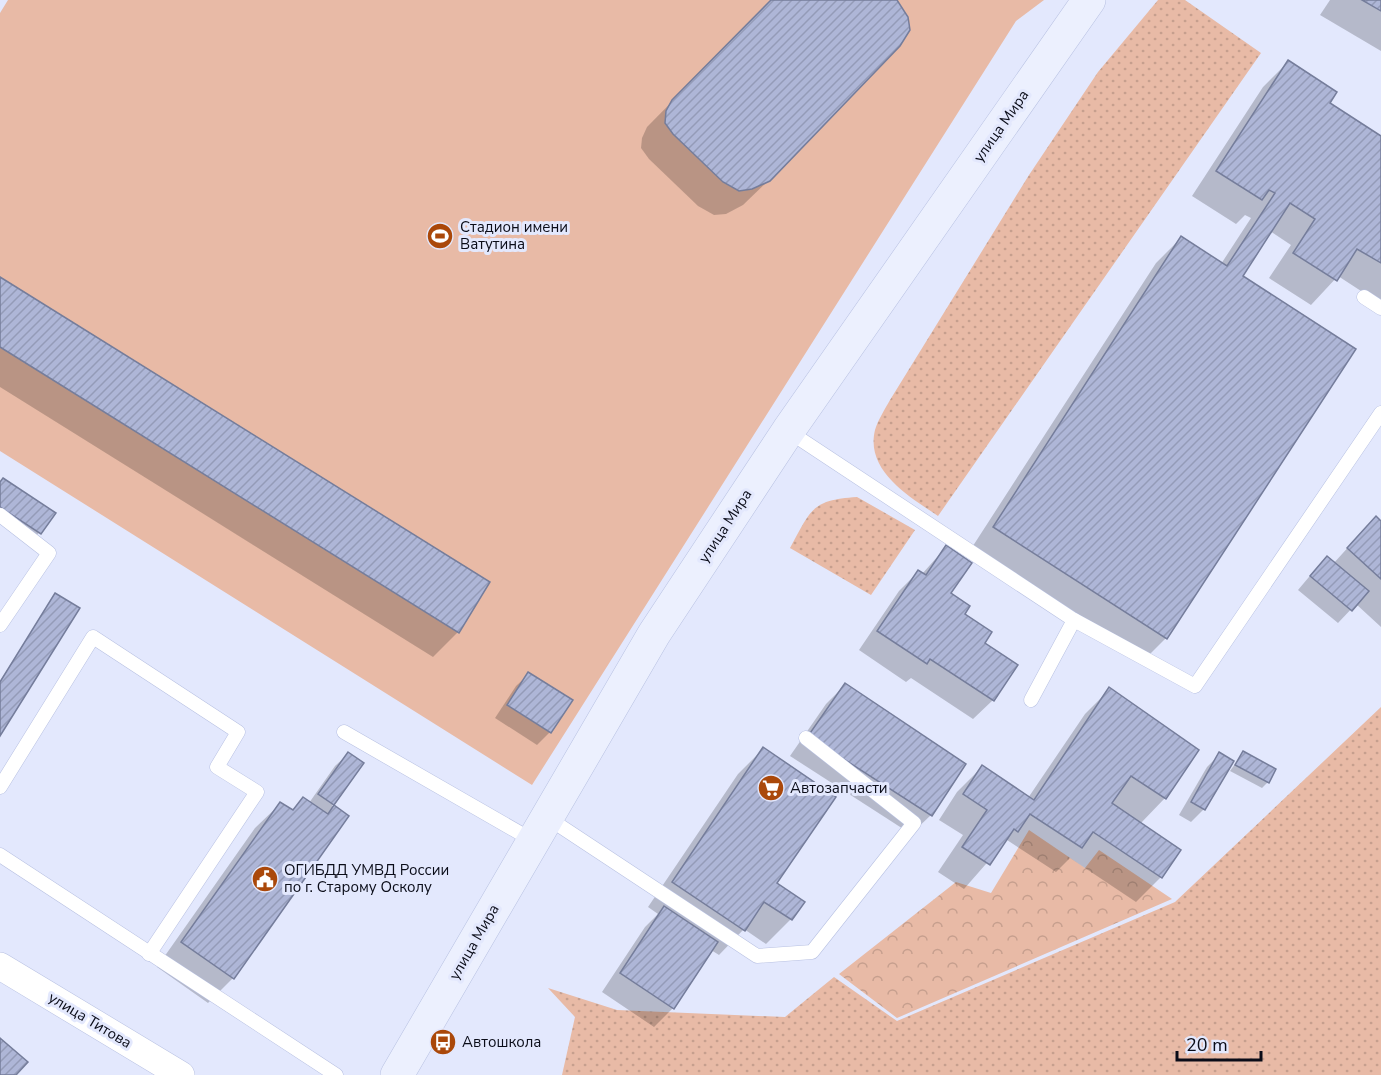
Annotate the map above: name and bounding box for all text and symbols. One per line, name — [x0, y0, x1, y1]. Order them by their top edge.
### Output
street label: улица Мира — [969, 86, 1033, 166]
place label: Стадион имени Ватутина — [460, 217, 568, 254]
sports icon: Стадион имени Ватутина — [425, 221, 455, 251]
street label: улица Мира — [694, 485, 756, 567]
supermarket icon: Автозапчасти — [756, 773, 786, 803]
place label: Автозапчасти — [790, 778, 888, 798]
place label: ОГИБДД УМВД России по г. Старому Осколу — [284, 860, 449, 897]
public building icon: ОГИБДД УМВД России по г. Старому Осколу — [250, 864, 280, 894]
street label: улица Мира — [444, 901, 504, 983]
street label: улица Титова — [45, 987, 135, 1053]
scale bar — [1177, 1024, 1261, 1062]
bus stop icon: Автошкола — [428, 1027, 458, 1057]
place label: Автошкола — [462, 1032, 541, 1052]
text: 20 m — [1186, 1033, 1228, 1057]

